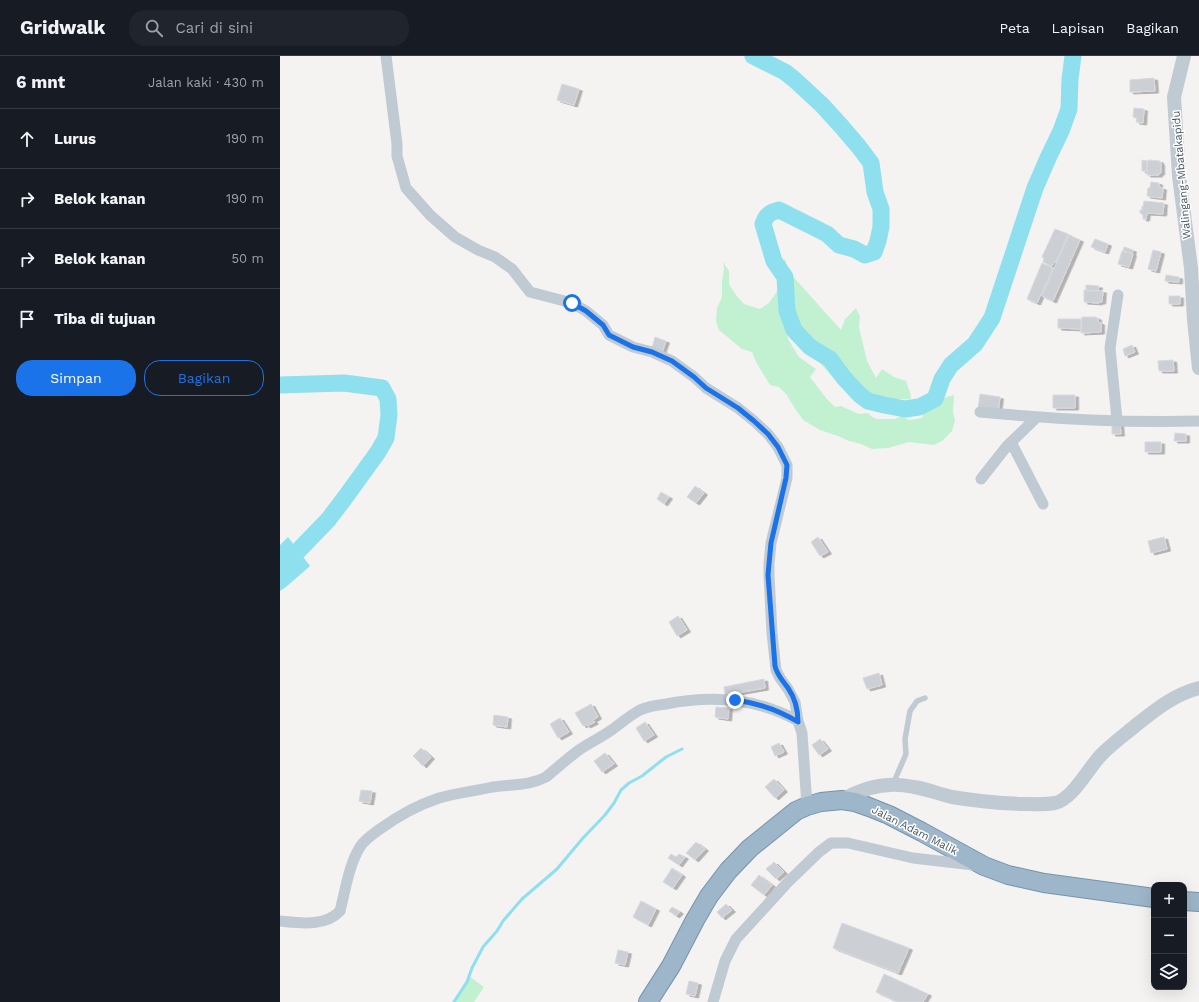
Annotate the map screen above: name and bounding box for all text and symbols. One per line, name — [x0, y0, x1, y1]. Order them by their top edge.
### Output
search box — [129, 10, 409, 46]
text: Gridwalk — [20, 16, 105, 39]
icon: search — [143, 17, 165, 39]
text: Cari di sini — [175, 19, 253, 37]
text: Peta — [1000, 20, 1030, 36]
text: Lapisan — [1052, 20, 1104, 36]
text: Bagikan — [1126, 20, 1179, 36]
text: 6 mnt — [16, 72, 65, 92]
text: Jalan kaki · 430 m — [148, 75, 264, 90]
street label: Walingang-Mbatakapidu — [1169, 110, 1194, 240]
icon: ahead — [16, 128, 38, 150]
text: Lurus — [54, 130, 96, 148]
text: 190 m — [226, 131, 264, 146]
icon: right — [16, 188, 38, 210]
text: Belok kanan — [54, 190, 145, 208]
text: 190 m — [226, 191, 264, 206]
icon: right — [16, 248, 38, 270]
text: Belok kanan — [54, 250, 145, 268]
text: 50 m — [232, 251, 264, 266]
route start — [563, 294, 581, 312]
icon: arrive — [16, 308, 38, 330]
text: Tiba di tujuan — [54, 310, 156, 328]
button: Simpan — [16, 360, 136, 396]
button: Bagikan — [144, 360, 264, 396]
route end — [726, 691, 744, 709]
street label: Jalan Adam Malik — [870, 803, 960, 858]
map controls — [1151, 882, 1187, 990]
button: + — [1151, 882, 1187, 918]
button: − — [1151, 918, 1187, 954]
button: layers — [1151, 954, 1187, 990]

